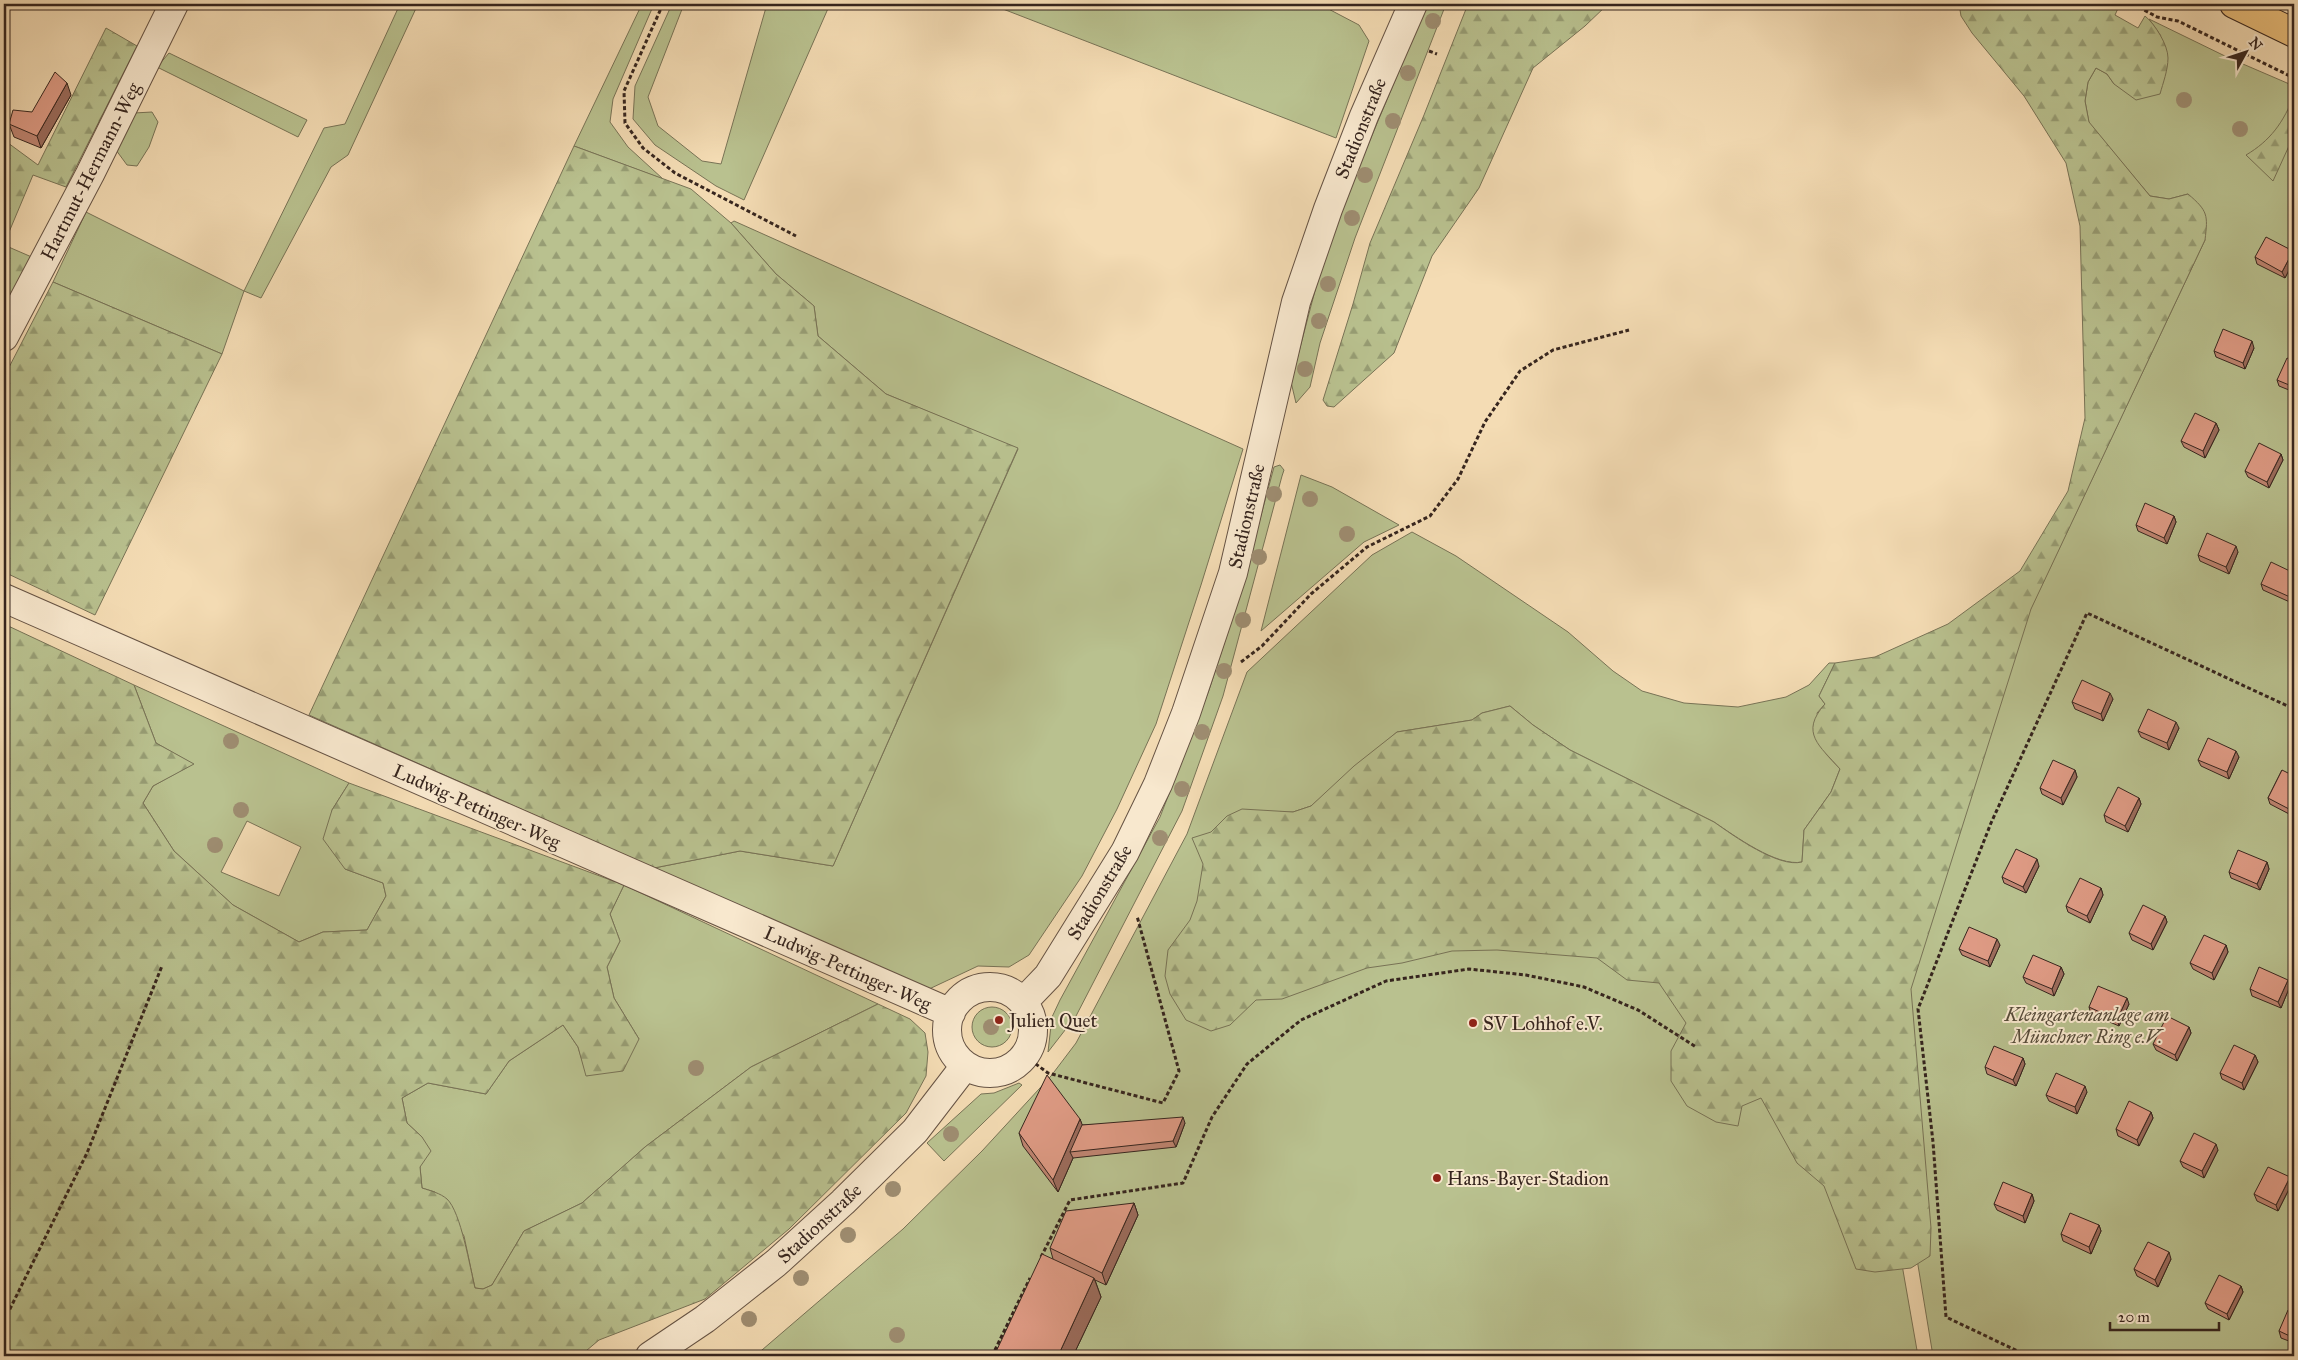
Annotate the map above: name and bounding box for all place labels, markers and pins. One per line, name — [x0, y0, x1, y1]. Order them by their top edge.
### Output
place label: Julien Quet — [1007, 1009, 1097, 1033]
place label: SV Lohhof e.V. — [1483, 1012, 1603, 1035]
marker: Julien Quet — [993, 1014, 1005, 1026]
marker: SV Lohhof e.V. — [1467, 1017, 1479, 1029]
place label: Hans-Bayer-Stadion — [1447, 1167, 1609, 1190]
marker: Hans-Bayer-Stadion — [1431, 1172, 1443, 1184]

